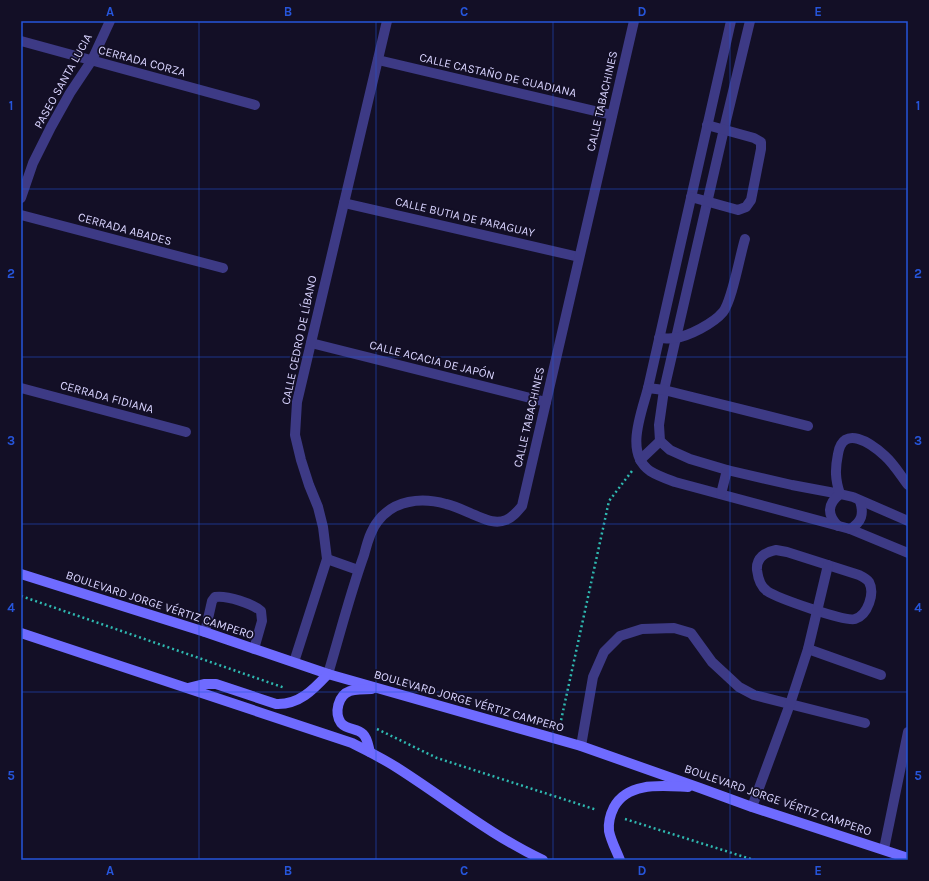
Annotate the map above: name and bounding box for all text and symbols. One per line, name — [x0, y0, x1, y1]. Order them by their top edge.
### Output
text: A — [106, 4, 114, 19]
text: B — [284, 4, 292, 19]
text: C — [460, 4, 468, 19]
text: D — [638, 4, 647, 19]
text: E — [814, 4, 822, 19]
street label: PASEO SANTA LUCIA — [31, 31, 95, 131]
street label: CERRADA CORZA — [97, 43, 187, 79]
street label: CALLE TABACHINES — [584, 49, 620, 153]
street label: CALLE CASTAÑO DE GUADIANA — [418, 50, 578, 100]
text: 1 — [9, 98, 13, 113]
text: 1 — [916, 98, 920, 113]
street label: CALLE BUTIA DE PARAGUAY — [394, 194, 537, 240]
street label: CERRADA ABADES — [77, 210, 173, 248]
text: 2 — [7, 266, 15, 281]
text: 2 — [914, 266, 922, 281]
street label: CALLE CEDRO DE LÍBANO — [277, 274, 320, 406]
street label: CALLE ACACIA DE JAPÓN — [368, 337, 496, 382]
street label: CALLE TABACHINES — [511, 365, 547, 469]
street label: CERRADA FIDIANA — [59, 378, 155, 416]
text: 3 — [7, 433, 15, 448]
text: 3 — [914, 433, 922, 448]
street label: BOULEVARD JORGE VÉRTIZ CAMPERO — [64, 567, 256, 642]
text: 4 — [7, 600, 15, 615]
text: 4 — [914, 600, 922, 615]
street label: BOULEVARD JORGE VÉRTIZ CAMPERO — [372, 666, 566, 735]
street label: BOULEVARD JORGE VÉRTIZ CAMPERO — [683, 760, 874, 839]
text: 5 — [7, 768, 15, 783]
text: 5 — [914, 768, 922, 783]
text: A — [106, 863, 114, 878]
text: B — [284, 863, 292, 878]
text: C — [460, 863, 468, 878]
text: D — [638, 863, 647, 878]
text: E — [814, 863, 822, 878]

